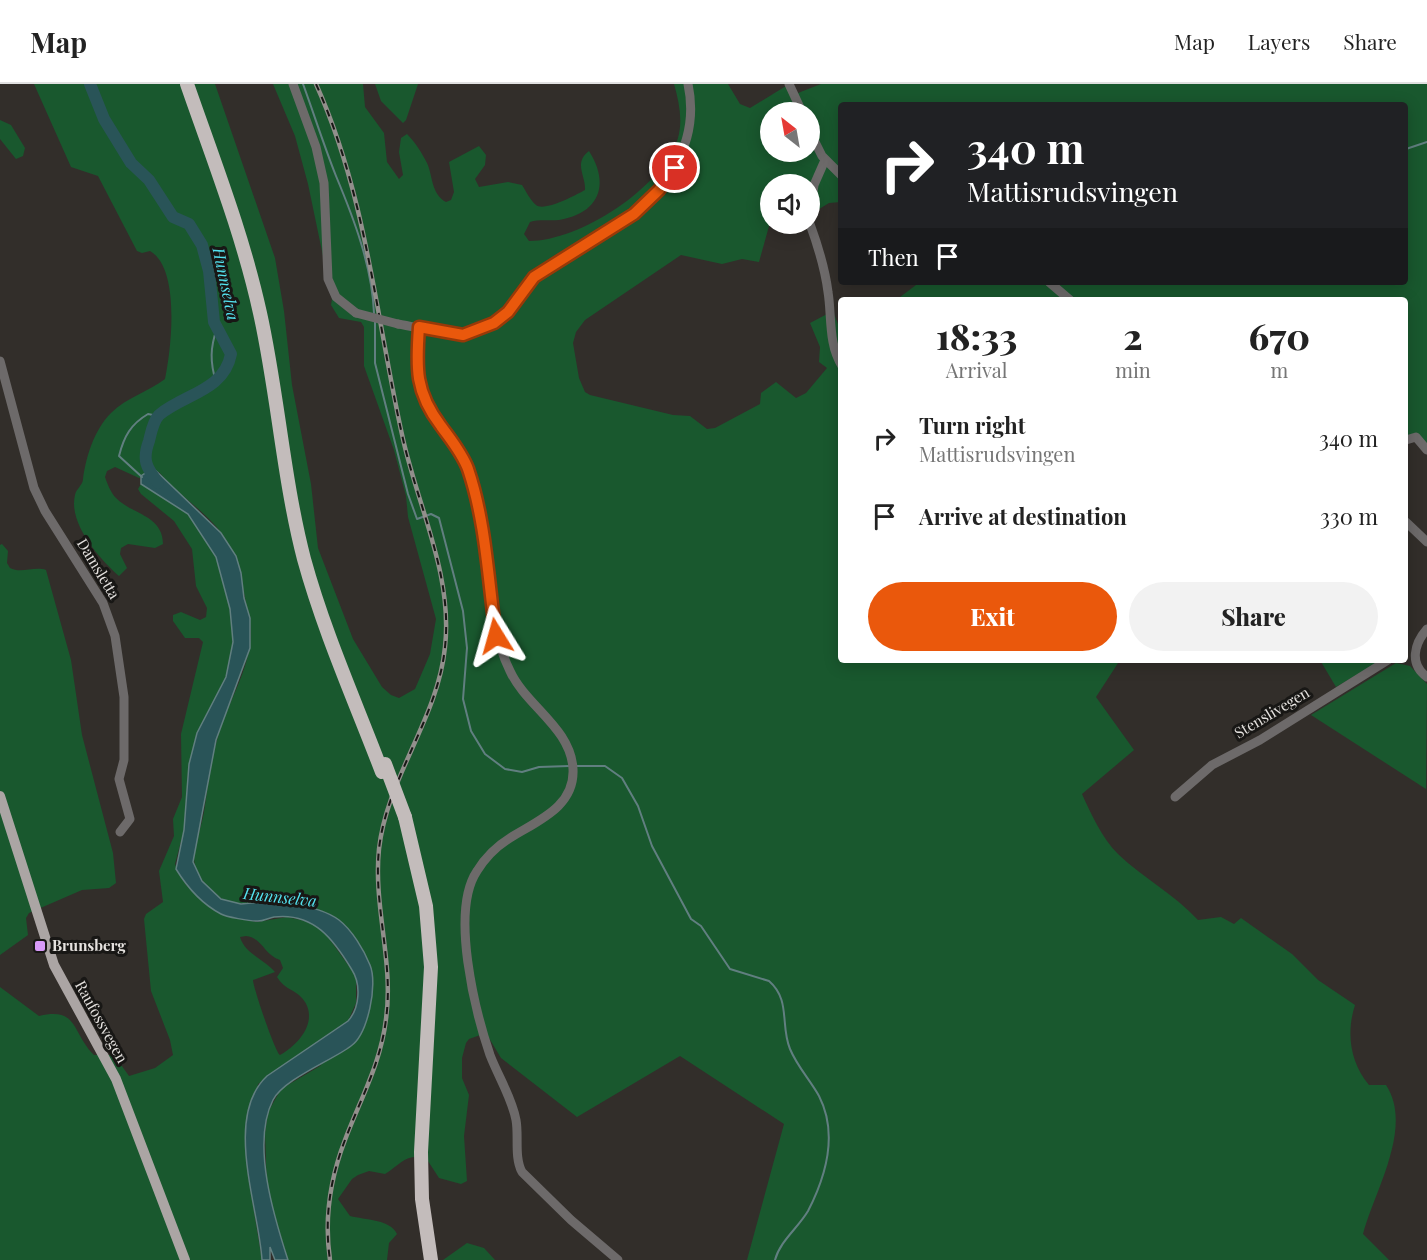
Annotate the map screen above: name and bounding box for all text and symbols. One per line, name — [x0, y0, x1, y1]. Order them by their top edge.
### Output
text: Map — [30, 23, 87, 60]
text: Map — [1174, 27, 1215, 55]
text: Layers — [1248, 27, 1310, 55]
text: Share — [1343, 27, 1397, 55]
north arrow — [760, 102, 820, 162]
map controls — [760, 102, 820, 234]
text: 340 m — [967, 119, 1085, 175]
icon: right — [868, 126, 946, 204]
pin — [649, 142, 700, 193]
icon: arrive — [658, 151, 691, 184]
text: Mattisrudsvingen — [967, 173, 1178, 209]
button: sound — [760, 174, 820, 234]
icon: arrive — [931, 240, 964, 273]
text: Then — [868, 242, 919, 272]
water label: Hunnselva — [208, 245, 244, 322]
text: 18:33 — [936, 311, 1017, 359]
text: 2 — [1123, 311, 1143, 359]
text: 670 — [1249, 311, 1310, 359]
text: Arrival — [946, 356, 1007, 383]
text: min — [1115, 356, 1151, 383]
text: m — [1270, 356, 1288, 383]
text: Turn right — [919, 410, 1025, 440]
icon: right — [868, 422, 901, 455]
text: 340 m — [1319, 423, 1378, 453]
text: Mattisrudsvingen — [919, 440, 1075, 467]
icon: arrive — [868, 500, 901, 533]
text: Arrive at destination — [919, 501, 1127, 531]
text: 330 m — [1320, 501, 1378, 531]
street label: Damsletta — [73, 534, 125, 603]
button: Exit — [868, 582, 1117, 651]
button: Share — [1129, 582, 1378, 651]
position arrow — [464, 604, 528, 668]
street label: Stenslivegen — [1230, 682, 1313, 742]
water label: Hunnselva — [241, 882, 318, 911]
place label: Brunsberg — [52, 935, 127, 955]
marker: Brunsberg — [33, 939, 47, 953]
street label: Raufossvegen — [71, 977, 133, 1066]

